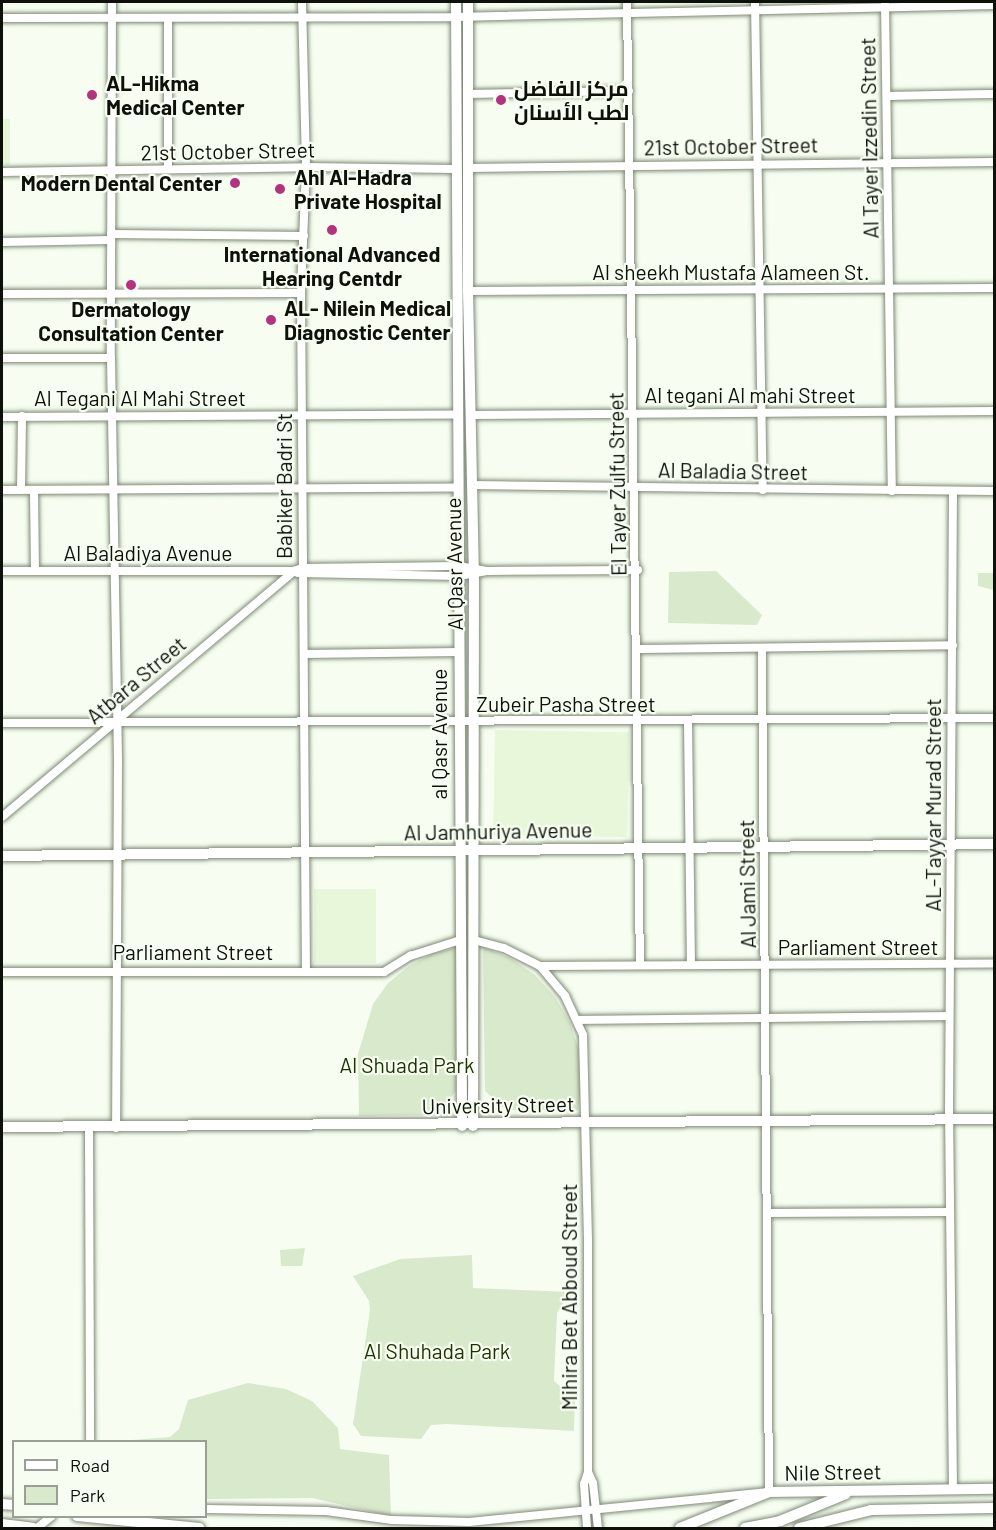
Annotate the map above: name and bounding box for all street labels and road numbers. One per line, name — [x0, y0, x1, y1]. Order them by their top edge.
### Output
street label: Al Tayer Izzedin Street — [855, 37, 883, 239]
street label: 21st October Street — [643, 132, 819, 160]
street label: 21st October Street — [140, 137, 316, 165]
street label: Al sheekh Mustafa Alameen St. — [592, 259, 870, 285]
street label: Al tegani Al mahi Street — [644, 382, 856, 408]
street label: Al Tegani Al Mahi Street — [34, 385, 246, 411]
street label: El Tayer Zulfu Street — [603, 392, 631, 576]
street label: Babiker Badri St — [271, 413, 297, 559]
street label: Al Baladia Street — [658, 457, 808, 485]
street label: Al Qasr Avenue — [440, 497, 468, 631]
street label: Al Baladiya Avenue — [63, 540, 233, 566]
street label: Atbara Street — [81, 631, 191, 729]
street label: al Qasr Avenue — [426, 668, 452, 800]
street label: Zubeir Pasha Street — [476, 691, 656, 717]
street label: AL-Tayyar Murad Street — [920, 698, 946, 912]
street label: Al Jamhuriya Avenue — [403, 817, 593, 845]
street label: Al Jami Street — [733, 819, 761, 949]
street label: Parliament Street — [778, 934, 938, 960]
street label: Parliament Street — [113, 939, 273, 965]
street label: University Street — [421, 1091, 575, 1119]
street label: Mihira Bet Abboud Street — [556, 1184, 582, 1410]
street label: Nile Street — [784, 1459, 882, 1485]

